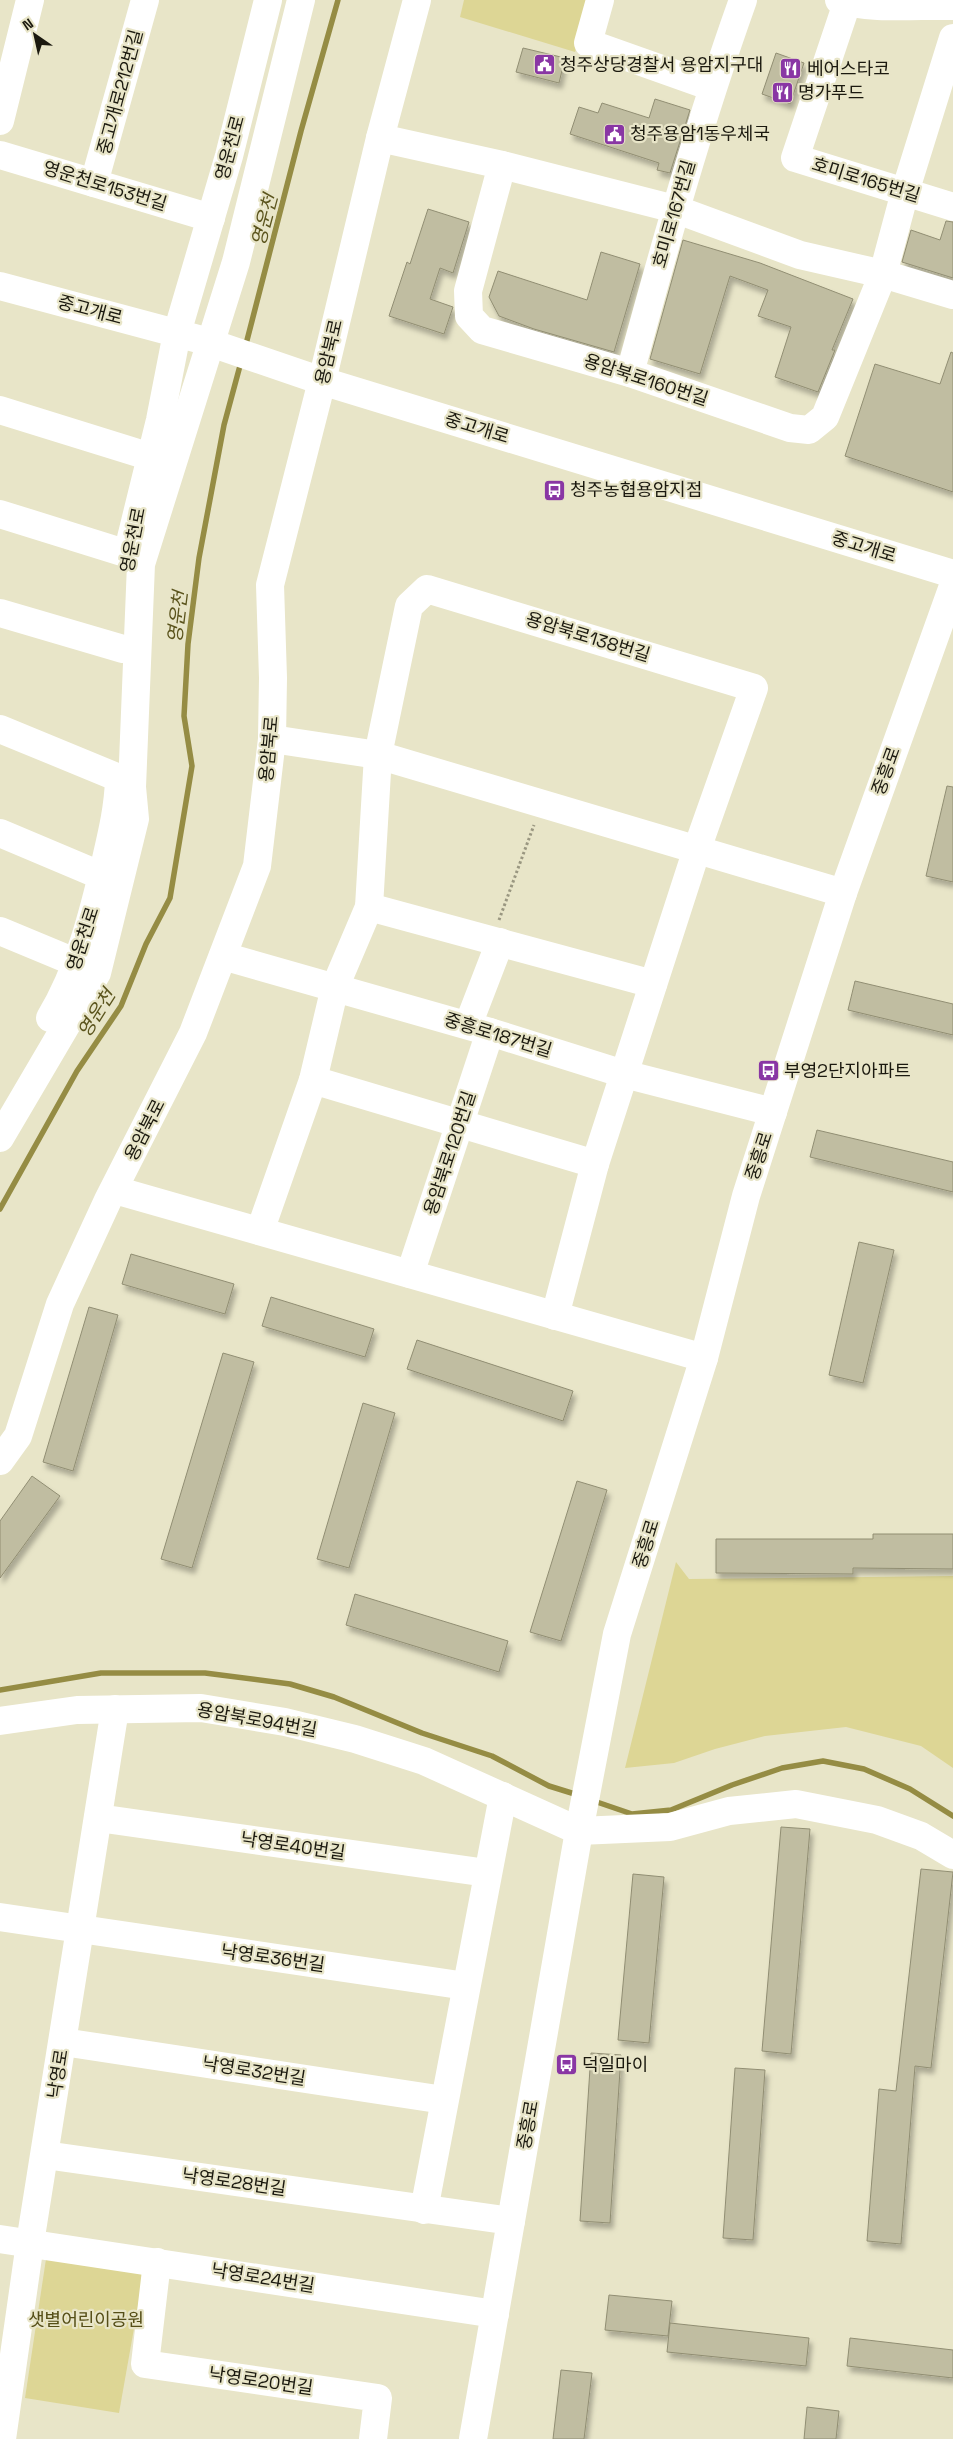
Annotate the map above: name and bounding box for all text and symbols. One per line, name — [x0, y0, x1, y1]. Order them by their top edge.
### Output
north arrow — [10, 10, 60, 60]
text: N — [19, 14, 37, 34]
street label: 중고개로212번길 — [92, 27, 147, 157]
public building icon: 청주상당경찰서 용암지구대 — [532, 53, 556, 77]
place label: 청주상당경찰서 용암지구대 — [560, 53, 763, 76]
restaurant icon: 베어스타코 — [779, 57, 803, 81]
place label: 베어스타코 — [807, 57, 890, 80]
restaurant icon: 명가푸드 — [770, 81, 794, 105]
place label: 명가푸드 — [798, 81, 864, 104]
street label: 영운천로 — [210, 113, 249, 183]
public building icon: 청주용암1동우체국 — [602, 122, 626, 146]
place label: 청주용암1동우체국 — [630, 122, 770, 145]
street label: 호미로165번길 — [809, 152, 923, 207]
street label: 영운천로153번길 — [40, 156, 170, 215]
street label: 호미로167번길 — [647, 157, 700, 270]
water label: 영운천 — [246, 190, 284, 249]
street label: 중고개로 — [55, 290, 125, 329]
street label: 용암북로 — [310, 317, 347, 387]
street label: 용암북로160번길 — [581, 349, 711, 410]
street label: 중고개로 — [442, 407, 512, 448]
bus stop icon: 청주농협용암지점 — [542, 478, 566, 502]
place label: 청주농협용암지점 — [570, 478, 702, 501]
street label: 영운천로 — [115, 505, 150, 575]
street label: 중고개로 — [829, 526, 899, 567]
water label: 영운천 — [162, 588, 193, 645]
street label: 용암북로138번길 — [523, 607, 653, 666]
street label: 용암북로 — [254, 715, 283, 783]
street label: 중흥로 — [866, 744, 905, 798]
street label: 영운천로 — [61, 904, 104, 974]
water label: 영운천 — [72, 983, 122, 1042]
street label: 중흥로187번길 — [441, 1007, 555, 1062]
bus stop icon: 부영2단지아파트 — [756, 1059, 780, 1083]
place label: 부영2단지아파트 — [784, 1059, 911, 1082]
street label: 용암북로120번길 — [419, 1088, 480, 1218]
street label: 용암북로 — [119, 1095, 170, 1165]
street label: 중흥로 — [740, 1129, 777, 1183]
street label: 중흥로 — [627, 1517, 664, 1571]
street label: 용암북로94번길 — [195, 1698, 319, 1741]
street label: 낙영로40번길 — [239, 1827, 347, 1864]
street label: 낙영로36번길 — [220, 1939, 327, 1976]
street label: 낙영로 — [42, 2048, 73, 2100]
street label: 낙영로32번길 — [201, 2051, 307, 2090]
bus stop icon: 덕일마이 — [554, 2053, 578, 2077]
place label: 덕일마이 — [582, 2053, 648, 2076]
street label: 중흥로 — [512, 2098, 543, 2151]
street label: 낙영로28번길 — [181, 2163, 288, 2200]
street label: 낙영로24번길 — [210, 2258, 316, 2297]
park label: 샛별어린이공원 — [28, 2308, 144, 2331]
street label: 낙영로20번길 — [207, 2362, 315, 2399]

